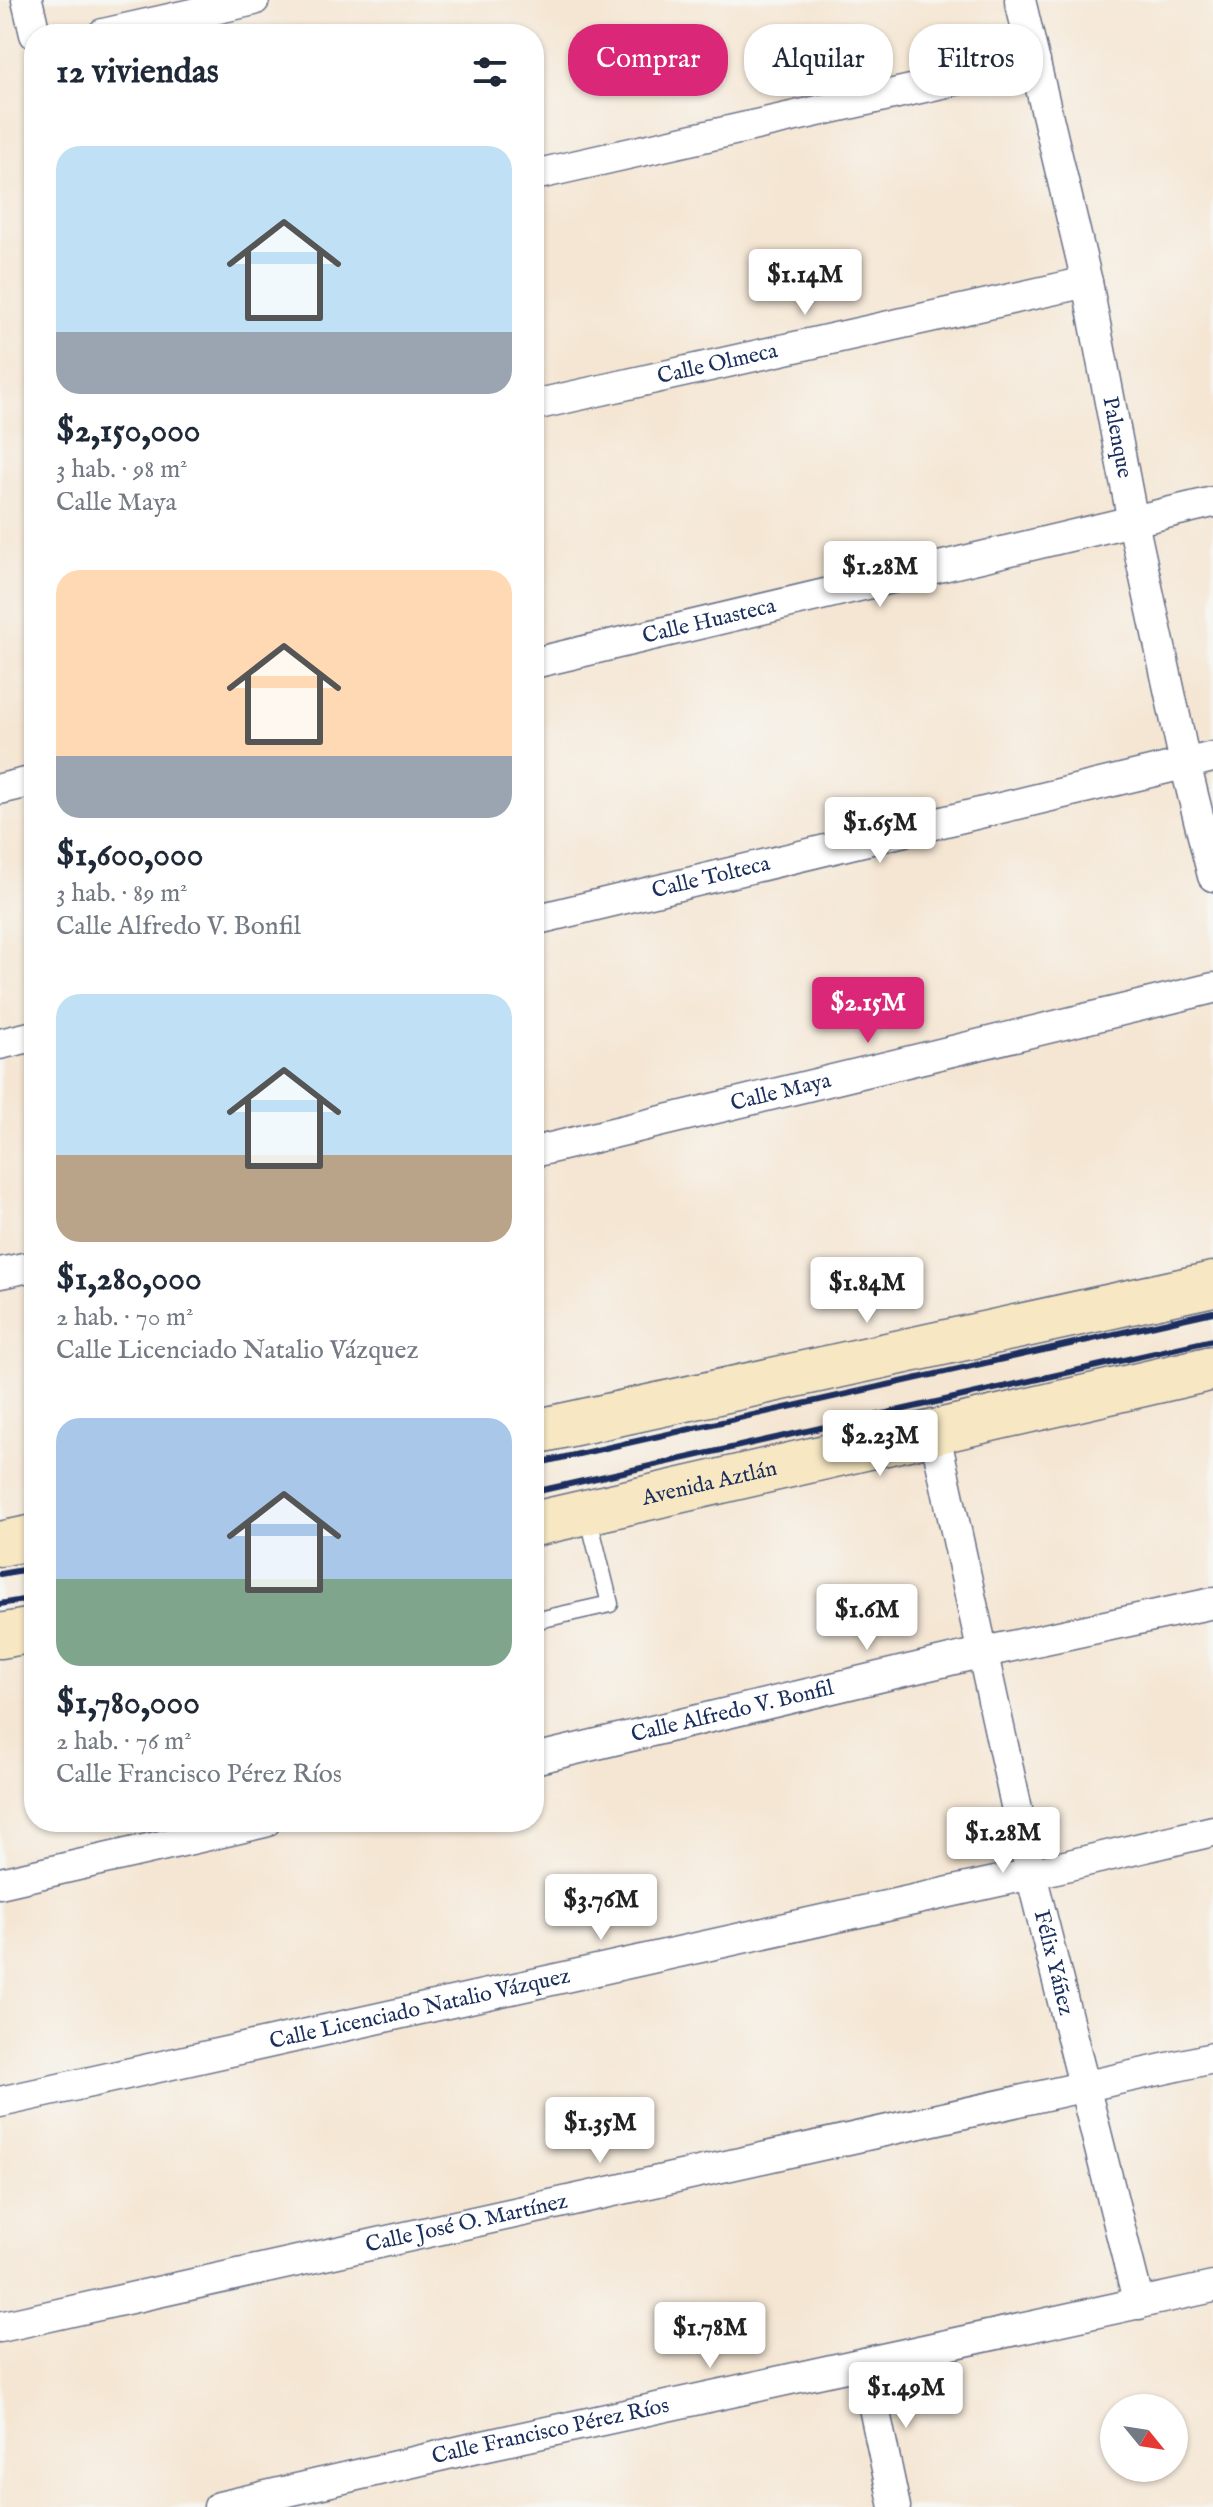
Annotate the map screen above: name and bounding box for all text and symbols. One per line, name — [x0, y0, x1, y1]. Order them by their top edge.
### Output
chip: Comprar — [568, 24, 728, 96]
chip: Alquilar — [744, 24, 893, 96]
chip: Filtros — [909, 24, 1043, 96]
icon: filters — [468, 50, 512, 94]
text: 12 viviendas — [56, 51, 219, 94]
icon: home — [212, 198, 356, 342]
pin: $1.14M — [740, 249, 870, 317]
text: $1.14M — [767, 258, 843, 291]
street label: Calle Olmeca — [655, 337, 781, 391]
street label: Palenque — [1095, 394, 1138, 480]
text: $2,150,000 — [56, 410, 201, 453]
text: 3 hab. · 98 m² — [56, 453, 188, 486]
text: Calle Maya — [56, 486, 177, 519]
pin: $1.28M — [815, 541, 945, 609]
text: $1.28M — [842, 550, 918, 583]
street label: Calle Huasteca — [640, 592, 779, 651]
icon: home — [212, 622, 356, 766]
pin: $1.65M — [815, 797, 945, 865]
text: $1.65M — [843, 806, 917, 839]
text: $1,600,000 — [56, 834, 203, 877]
street label: Calle Tolteca — [649, 850, 773, 905]
text: 3 hab. · 89 m² — [56, 877, 188, 910]
text: Calle Alfredo V. Bonfil — [56, 910, 301, 943]
pin: $2.15M — [803, 977, 933, 1045]
text: $2.15M — [830, 986, 906, 1019]
icon: home — [212, 1046, 356, 1190]
street label: Calle Maya — [728, 1067, 834, 1118]
pin: $1.84M — [802, 1257, 932, 1325]
text: $1,280,000 — [56, 1258, 202, 1301]
text: $1.84M — [828, 1266, 906, 1299]
text: 2 hab. · 70 m² — [56, 1301, 193, 1334]
text: Calle Licenciado Natalio Vázquez — [56, 1334, 418, 1367]
pin: $2.23M — [815, 1410, 945, 1478]
text: $2.23M — [841, 1419, 919, 1452]
street label: Avenida Aztlán — [638, 1455, 780, 1513]
icon: home — [212, 1470, 356, 1614]
pin: $1.6M — [811, 1584, 923, 1652]
text: $1.6M — [834, 1593, 900, 1626]
street label: Calle Alfredo V. Bonfil — [628, 1674, 837, 1749]
text: $1,780,000 — [56, 1682, 200, 1725]
text: 2 hab. · 76 m² — [56, 1725, 192, 1758]
text: Calle Francisco Pérez Ríos — [56, 1758, 342, 1791]
pin: $1.28M — [938, 1807, 1068, 1875]
text: $1.28M — [965, 1816, 1041, 1849]
pin: $3.76M — [536, 1874, 666, 1942]
text: $3.76M — [563, 1883, 639, 1916]
street label: Félix Yáñez — [1027, 1907, 1080, 2018]
street label: Calle Licenciado Natalio Vázquez — [267, 1962, 573, 2056]
pin: $1.35M — [535, 2097, 665, 2165]
text: $1.35M — [563, 2106, 637, 2139]
street label: Calle José O. Martínez — [363, 2188, 570, 2259]
pin: $1.78M — [645, 2302, 775, 2370]
text: $1.78M — [672, 2311, 748, 2344]
pin: $1.49M — [841, 2362, 971, 2430]
text: $1.49M — [867, 2371, 945, 2404]
street label: Calle Francisco Pérez Ríos — [429, 2392, 672, 2471]
north arrow — [1100, 2394, 1188, 2482]
map controls — [1100, 2394, 1188, 2482]

